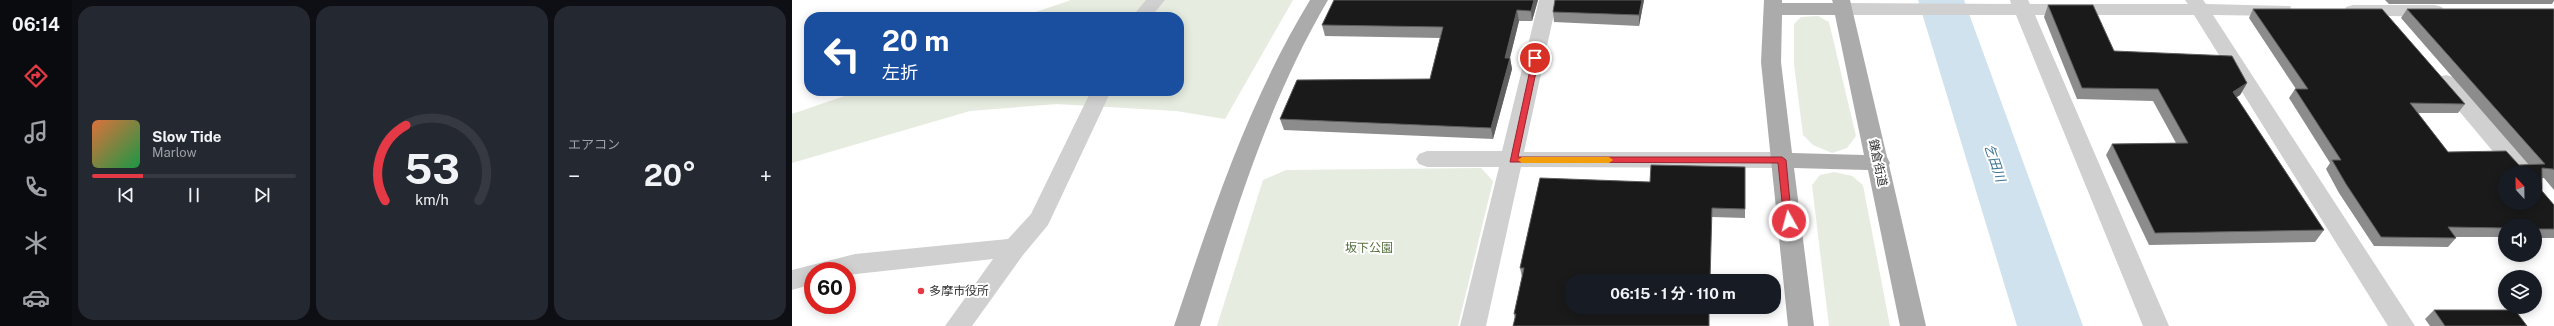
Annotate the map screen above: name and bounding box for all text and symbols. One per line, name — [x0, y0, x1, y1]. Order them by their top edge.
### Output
text: 06:14 — [12, 14, 60, 35]
text: 20 m — [882, 24, 949, 57]
icon: left — [816, 28, 868, 80]
pin — [1518, 41, 1552, 75]
icon: arrive — [1524, 47, 1546, 69]
icon: directions — [22, 62, 50, 90]
text: 左折 — [882, 62, 918, 83]
icon: music — [22, 118, 50, 146]
text: Slow Tide — [152, 128, 221, 145]
text: エアコン — [568, 137, 620, 152]
street label: 鎌倉街道 — [1866, 138, 1890, 188]
water label: 乞田川 — [1982, 142, 2009, 186]
text: 53 — [404, 144, 460, 193]
text: Marlow — [152, 145, 197, 160]
text: 20° — [644, 157, 696, 193]
text: − — [568, 163, 580, 189]
text: + — [760, 163, 772, 189]
north arrow — [2498, 166, 2542, 210]
map controls — [2498, 166, 2542, 314]
icon: phone — [22, 173, 50, 201]
icon: previous — [115, 184, 137, 206]
icon: pause — [183, 184, 205, 206]
icon: next — [251, 184, 273, 206]
text: km/h — [415, 191, 449, 208]
position arrow — [1768, 200, 1810, 242]
button: sound — [2498, 218, 2542, 262]
icon: climate — [22, 229, 50, 257]
park label: 坂下公園 — [1345, 241, 1393, 255]
speed limit sign: 60 — [804, 262, 856, 314]
button: layers — [2498, 270, 2542, 314]
icon: car — [22, 284, 50, 312]
place label: 多摩市役所 — [929, 284, 989, 298]
text: 06:15 · 1 分 · 110 m — [1610, 285, 1736, 302]
marker: 多摩市役所 — [916, 286, 926, 296]

